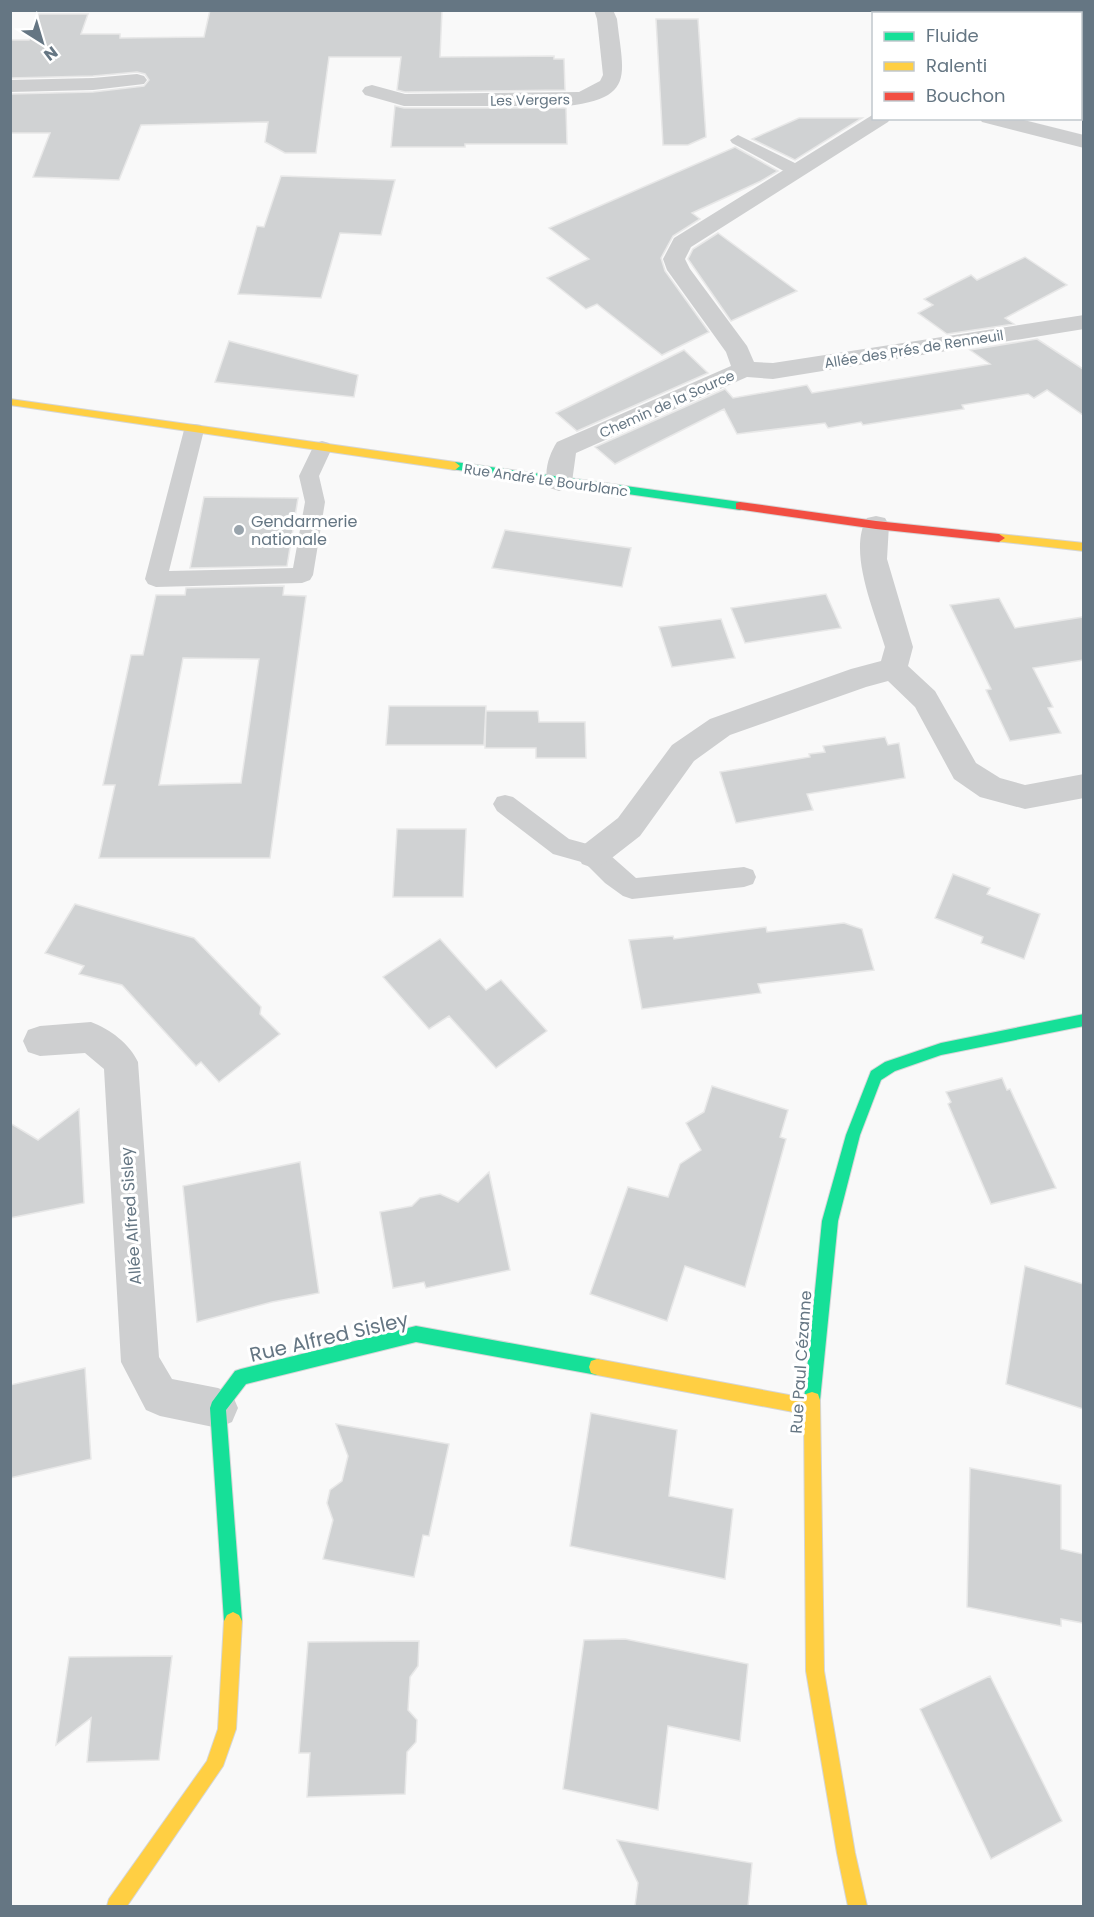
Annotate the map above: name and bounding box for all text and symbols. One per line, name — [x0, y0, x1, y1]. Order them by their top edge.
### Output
north arrow — [12, 12, 72, 72]
legend — [872, 12, 1082, 120]
text: Fluide — [926, 23, 979, 48]
text: N — [39, 41, 62, 66]
text: Ralenti — [926, 53, 987, 78]
text: Bouchon — [926, 83, 1006, 108]
street label: Les Vergers — [490, 89, 570, 111]
street label: Allée des Prés de Renneuil — [823, 325, 1005, 373]
street label: Chemin de la Source — [596, 365, 738, 443]
street label: Rue André Le Bourblanc — [463, 459, 629, 501]
place label: Gendarmerie nationale — [251, 510, 358, 551]
marker: Gendarmerie nationale — [232, 523, 246, 537]
street label: Allée Alfred Sisley — [115, 1146, 147, 1286]
street label: Rue Paul Cézanne — [785, 1290, 817, 1434]
street label: Rue Alfred Sisley — [247, 1305, 411, 1369]

